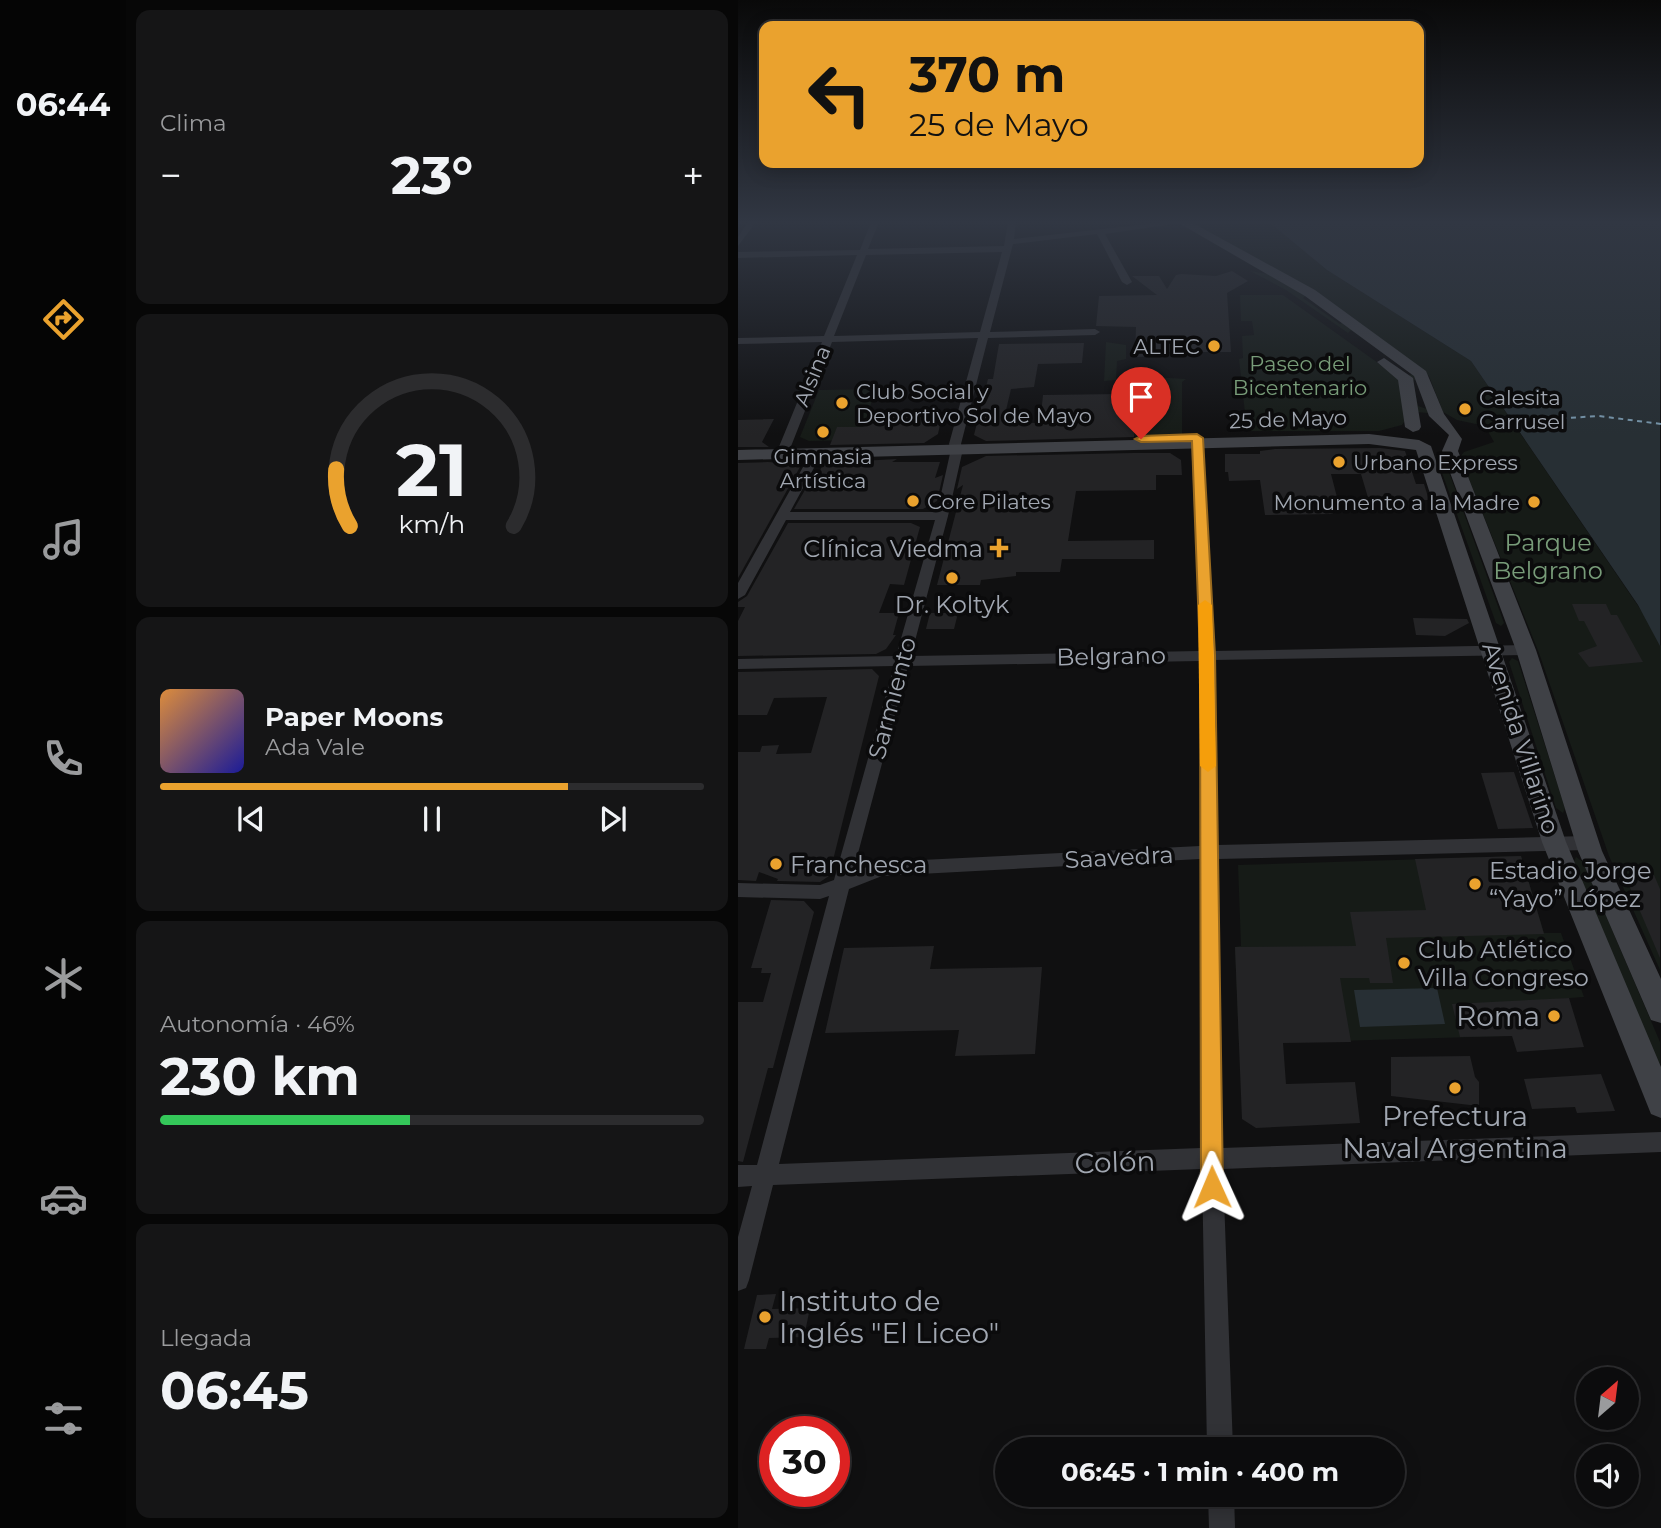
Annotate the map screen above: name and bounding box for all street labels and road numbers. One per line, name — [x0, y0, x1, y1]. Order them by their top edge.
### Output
street label: Alsina — [789, 342, 835, 410]
street label: 25 de Mayo — [1229, 404, 1347, 434]
street label: Sarmiento — [862, 634, 922, 762]
street label: Avenida Villarino — [1476, 638, 1566, 838]
street label: Belgrano — [1056, 641, 1166, 671]
street label: Saavedra — [1064, 840, 1174, 874]
street label: Colón — [1074, 1144, 1156, 1180]

